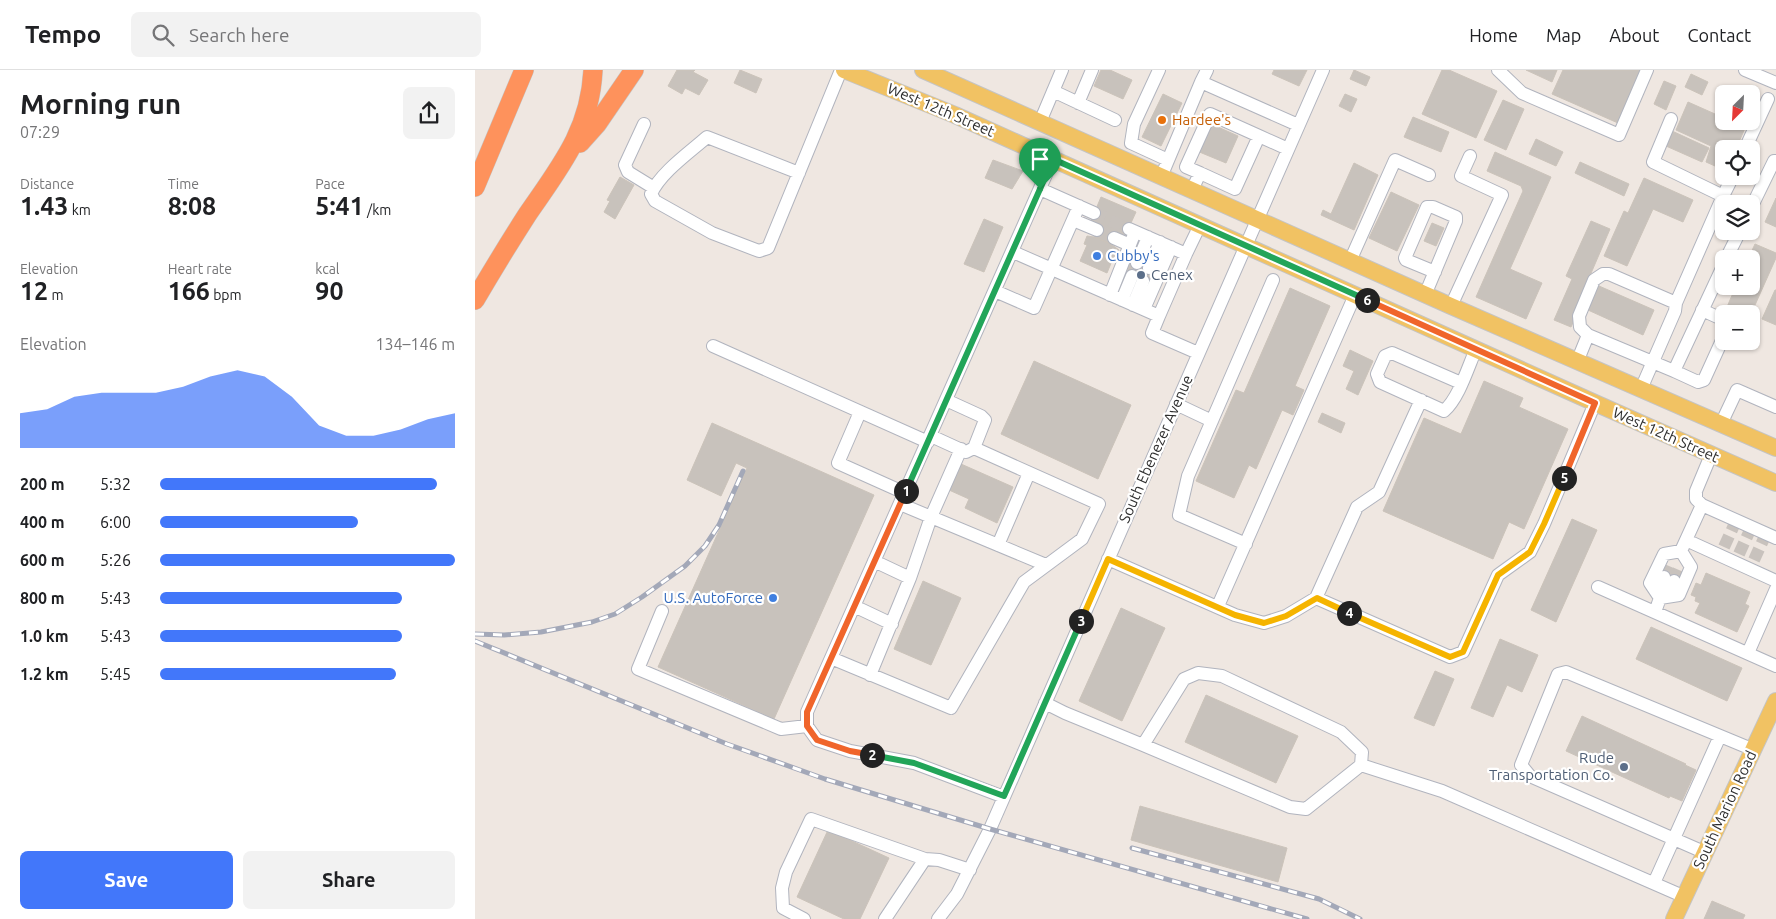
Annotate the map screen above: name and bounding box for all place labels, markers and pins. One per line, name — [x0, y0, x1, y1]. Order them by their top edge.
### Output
place label: Hardee's — [1172, 111, 1231, 128]
marker: Hardee's — [1156, 114, 1168, 126]
pin — [1019, 138, 1061, 189]
place label: Cubby's — [1107, 247, 1160, 264]
marker: Cubby's — [1091, 250, 1103, 262]
place label: Cenex — [1151, 266, 1193, 283]
marker: Cenex — [1135, 269, 1147, 281]
pin: 6 — [1355, 288, 1379, 312]
pin: 5 — [1551, 466, 1577, 490]
pin: 1 — [893, 478, 919, 504]
place label: U.S. AutoForce — [663, 589, 763, 606]
marker: U.S. AutoForce — [767, 592, 779, 604]
pin: 4 — [1337, 600, 1361, 626]
pin: 3 — [1069, 608, 1093, 634]
pin: 2 — [859, 742, 885, 768]
place label: Rude Transportation Co. — [1489, 749, 1614, 783]
marker: Rude Transportation Co. — [1618, 761, 1630, 773]

